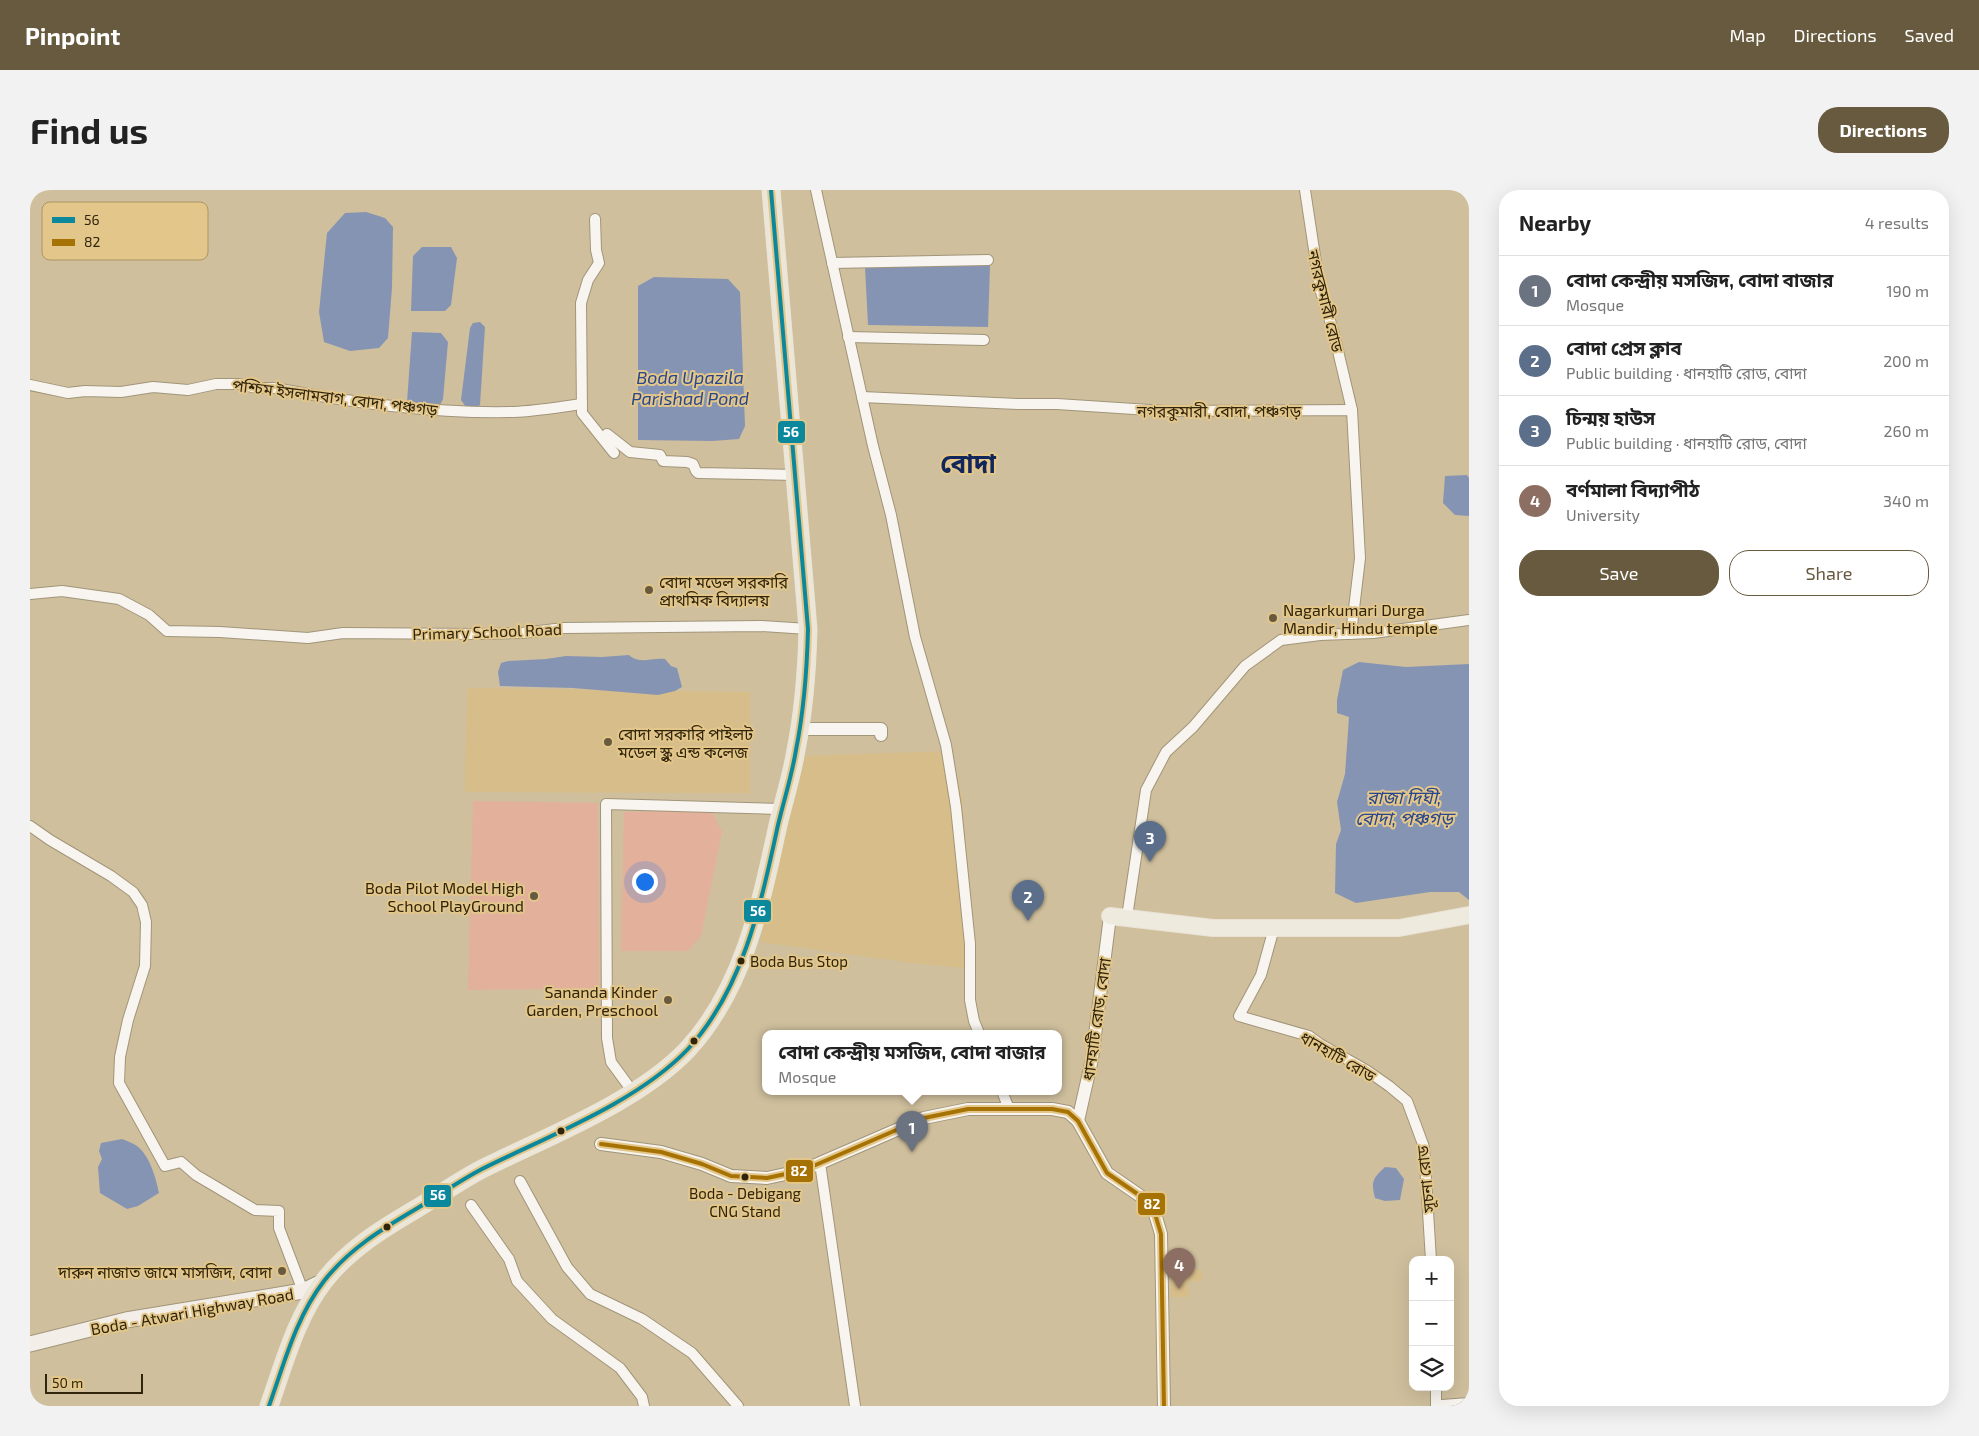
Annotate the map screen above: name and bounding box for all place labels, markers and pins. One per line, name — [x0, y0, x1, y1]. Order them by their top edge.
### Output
place label: বোদা মডেল সরকারি প্রাথমিক বিদ্যালয় — [659, 572, 788, 609]
marker: বোদা মডেল সরকারি প্রাথমিক বিদ্যালয় — [643, 584, 655, 596]
place label: Nagarkumari Durga Mandir, Hindu temple — [1283, 600, 1438, 637]
marker: Nagarkumari Durga Mandir, Hindu temple — [1267, 612, 1279, 624]
place label: বোদা সরকারি পাইলট মডেল স্কুল এন্ড কলেজ — [617, 724, 753, 762]
marker: বোদা সরকারি পাইলট মডেল স্কুল এন্ড কলেজ — [602, 736, 614, 748]
pin: 3 — [1134, 821, 1166, 862]
place label: Boda Pilot Model High School PlayGround — [365, 878, 524, 915]
pin: 2 — [1012, 880, 1044, 921]
marker: Boda Pilot Model High School PlayGround — [528, 890, 540, 902]
place label: Boda Bus Stop — [750, 952, 848, 970]
marker: Boda Bus Stop — [736, 956, 746, 966]
place label: Sananda Kinder Garden, Preschool — [526, 982, 659, 1019]
marker: Sananda Kinder Garden, Preschool — [662, 994, 674, 1006]
unlabelled marker — [689, 1036, 699, 1046]
pin: 1 — [896, 1111, 928, 1152]
unlabelled marker — [556, 1126, 566, 1136]
marker: Boda - Debigang CNG Stand — [740, 1172, 750, 1182]
place label: Boda - Debigang CNG Stand — [689, 1184, 802, 1220]
unlabelled marker — [382, 1222, 392, 1232]
pin: 4 — [1163, 1248, 1195, 1289]
place label: দারুন নাজাত জামে মাসজিদ, বোদা — [57, 1262, 273, 1281]
marker: দারুন নাজাত জামে মাসজিদ, বোদা — [276, 1265, 288, 1277]

